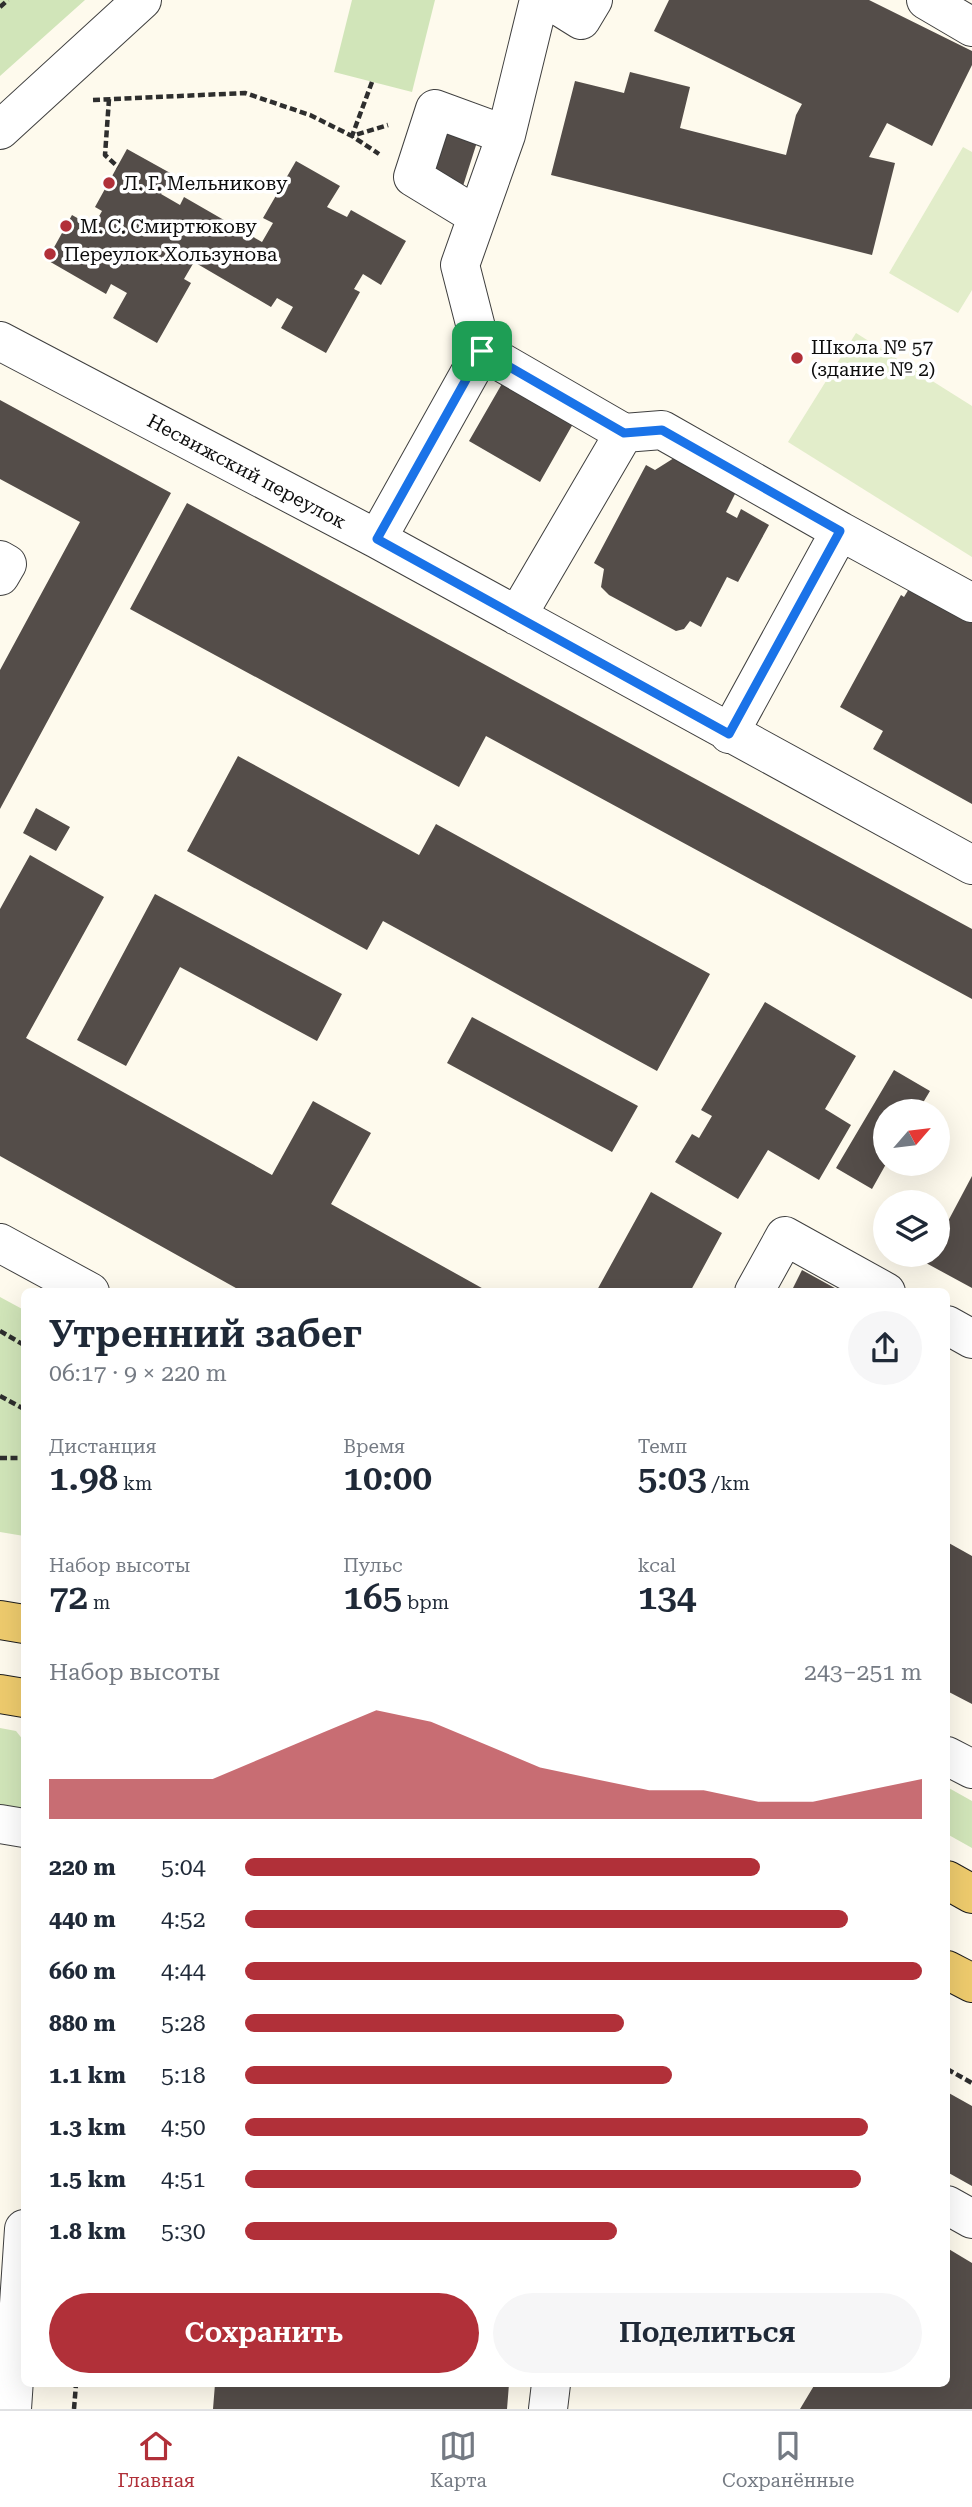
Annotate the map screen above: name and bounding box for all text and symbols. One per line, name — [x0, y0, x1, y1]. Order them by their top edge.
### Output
place label: Л. Г. Мельникову — [123, 172, 288, 195]
marker: Л. Г. Мельникову — [101, 175, 117, 191]
place label: М. С. Смиртюкову — [80, 215, 258, 238]
marker: М. С. Смиртюкову — [58, 218, 74, 234]
place label: Переулок Хользунова — [64, 243, 278, 266]
marker: Переулок Хользунова — [42, 246, 58, 262]
pin — [452, 321, 512, 381]
icon: arrive — [463, 332, 501, 370]
place label: Школа № 57 (здание № 2) — [811, 336, 935, 381]
marker: Школа № 57 (здание № 2) — [789, 350, 805, 366]
street label: Несвижский переулок — [143, 409, 350, 534]
north arrow — [873, 1099, 950, 1176]
map controls — [873, 1099, 950, 1267]
button: layers — [873, 1190, 950, 1267]
button: share — [848, 1311, 922, 1385]
text: Утренний забег — [49, 1312, 362, 1356]
text: 06:17 · 9 × 220 m — [49, 1360, 227, 1387]
text: Дистанция — [49, 1435, 156, 1458]
text: Время — [343, 1435, 405, 1458]
text: Темп — [638, 1435, 687, 1458]
text: 1.98 — [49, 1458, 118, 1499]
text: 10:00 — [343, 1458, 432, 1499]
text: 5:03 — [638, 1458, 707, 1499]
text: km — [118, 1472, 152, 1495]
text: /km — [707, 1472, 750, 1495]
text: Набор высоты — [49, 1554, 190, 1577]
text: Пульс — [343, 1554, 403, 1577]
text: kcal — [638, 1554, 676, 1577]
text: 72 — [49, 1577, 88, 1618]
text: 165 — [343, 1577, 402, 1618]
text: 134 — [638, 1577, 696, 1618]
text: m — [88, 1591, 110, 1614]
text: bpm — [402, 1591, 449, 1614]
text: Набор высоты — [49, 1659, 220, 1686]
text: 243–251 m — [804, 1659, 922, 1686]
text: 220 m — [49, 1854, 116, 1881]
text: 5:04 — [161, 1854, 206, 1881]
text: 440 m — [49, 1906, 116, 1933]
text: 4:52 — [161, 1906, 206, 1933]
text: 660 m — [49, 1958, 116, 1985]
text: 4:44 — [161, 1958, 206, 1985]
text: 880 m — [49, 2010, 116, 2037]
text: 5:28 — [161, 2010, 206, 2037]
text: 1.1 km — [49, 2062, 126, 2089]
text: 5:18 — [161, 2062, 206, 2089]
text: 1.3 km — [49, 2114, 126, 2141]
text: 4:50 — [161, 2114, 206, 2141]
text: 1.5 km — [49, 2166, 126, 2193]
text: 4:51 — [161, 2166, 206, 2193]
text: 1.8 km — [49, 2218, 126, 2245]
text: 5:30 — [161, 2218, 206, 2245]
button: Сохранить — [49, 2293, 479, 2373]
button: Поделиться — [493, 2293, 922, 2373]
tab: Главная — [118, 2427, 195, 2492]
tab: Карта — [430, 2427, 487, 2492]
tab: Сохранённые — [722, 2427, 854, 2492]

